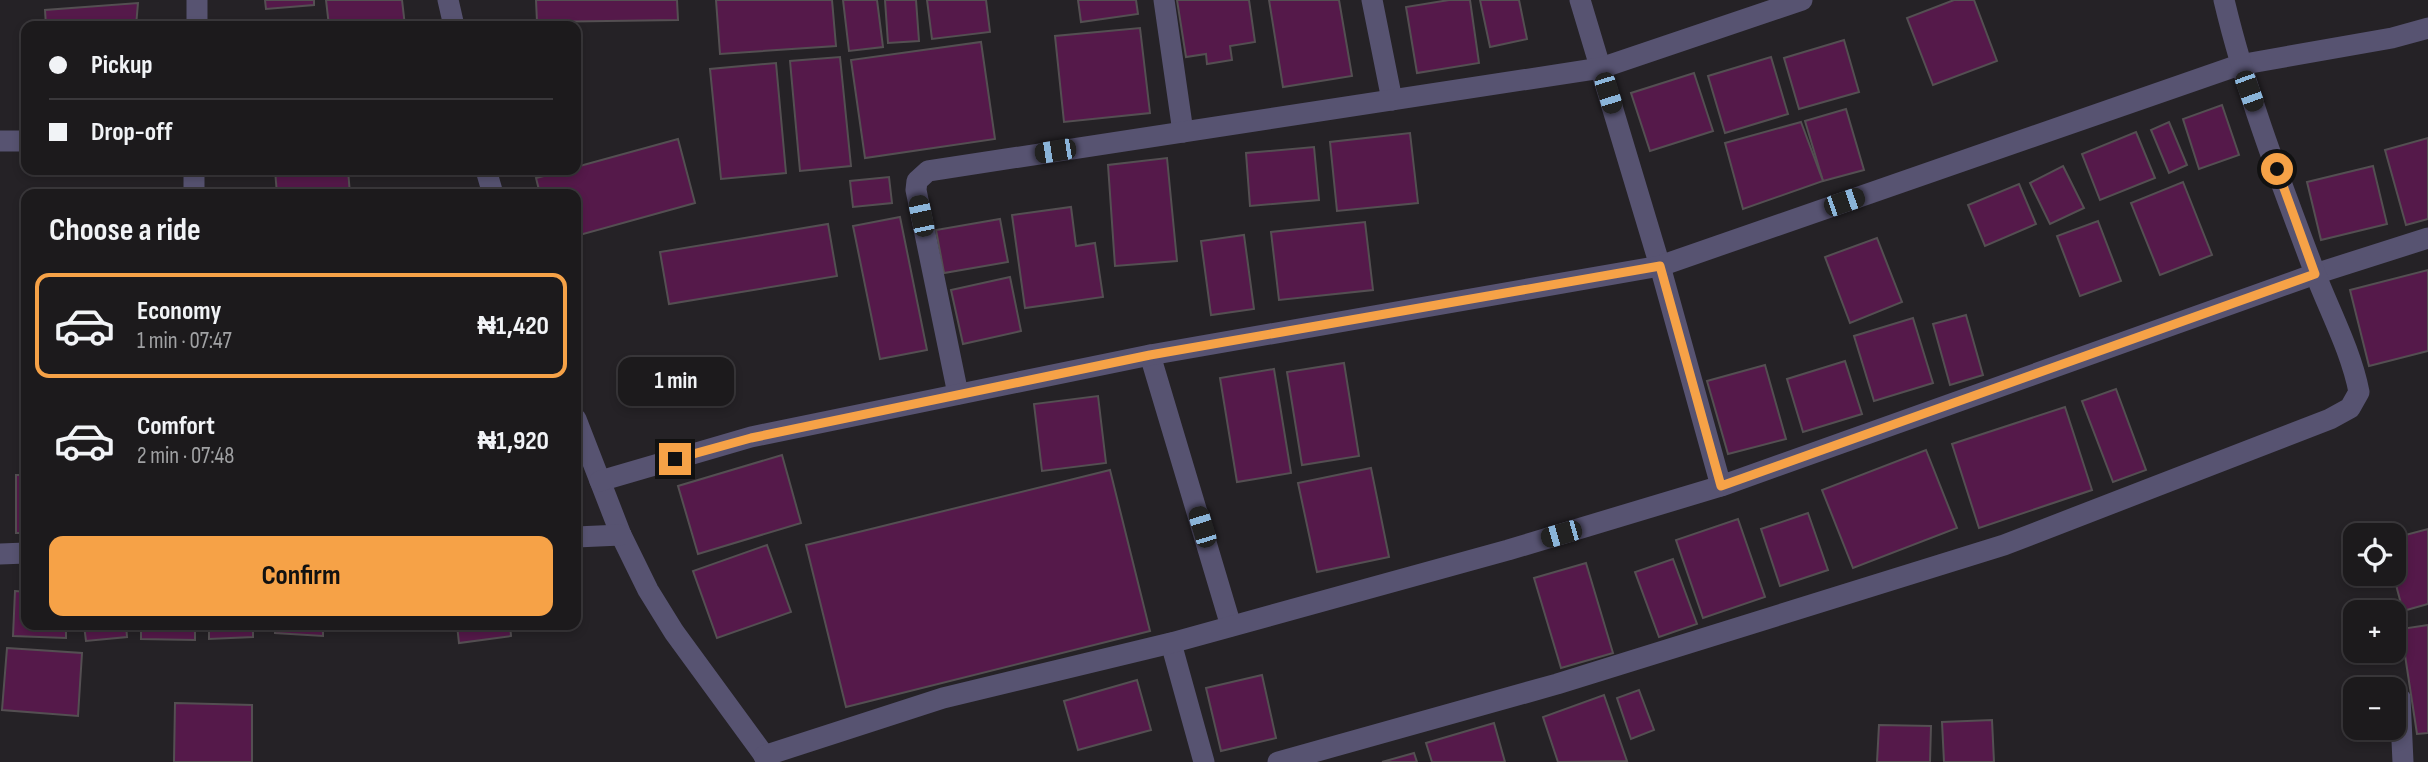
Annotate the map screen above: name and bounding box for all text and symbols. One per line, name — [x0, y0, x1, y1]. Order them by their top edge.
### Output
text: Pickup — [91, 50, 153, 81]
car — [2232, 68, 2267, 114]
car — [1592, 70, 1625, 116]
text: Drop-off — [91, 117, 172, 148]
car — [1033, 137, 1078, 165]
route start — [2261, 153, 2293, 185]
car — [1821, 185, 1868, 219]
car — [907, 193, 936, 239]
text: Choose a ride — [49, 211, 201, 250]
icon: car — [53, 294, 116, 357]
text: Economy — [137, 296, 221, 327]
text: ₦1,420 — [477, 311, 549, 342]
text: 1 min · 07:47 — [137, 327, 232, 355]
callout: 1 min — [617, 358, 733, 406]
text: 1 min — [655, 367, 697, 395]
icon: car — [53, 409, 116, 472]
text: Comfort — [137, 411, 215, 442]
text: ₦1,920 — [477, 426, 549, 457]
text: 2 min · 07:48 — [137, 442, 234, 470]
route end — [659, 443, 691, 475]
car — [1186, 504, 1219, 550]
car — [1538, 518, 1585, 550]
map controls — [2343, 523, 2406, 740]
button: locate — [2343, 523, 2406, 586]
button: Confirm — [49, 536, 553, 616]
button: + — [2343, 600, 2406, 663]
button: − — [2343, 677, 2406, 740]

